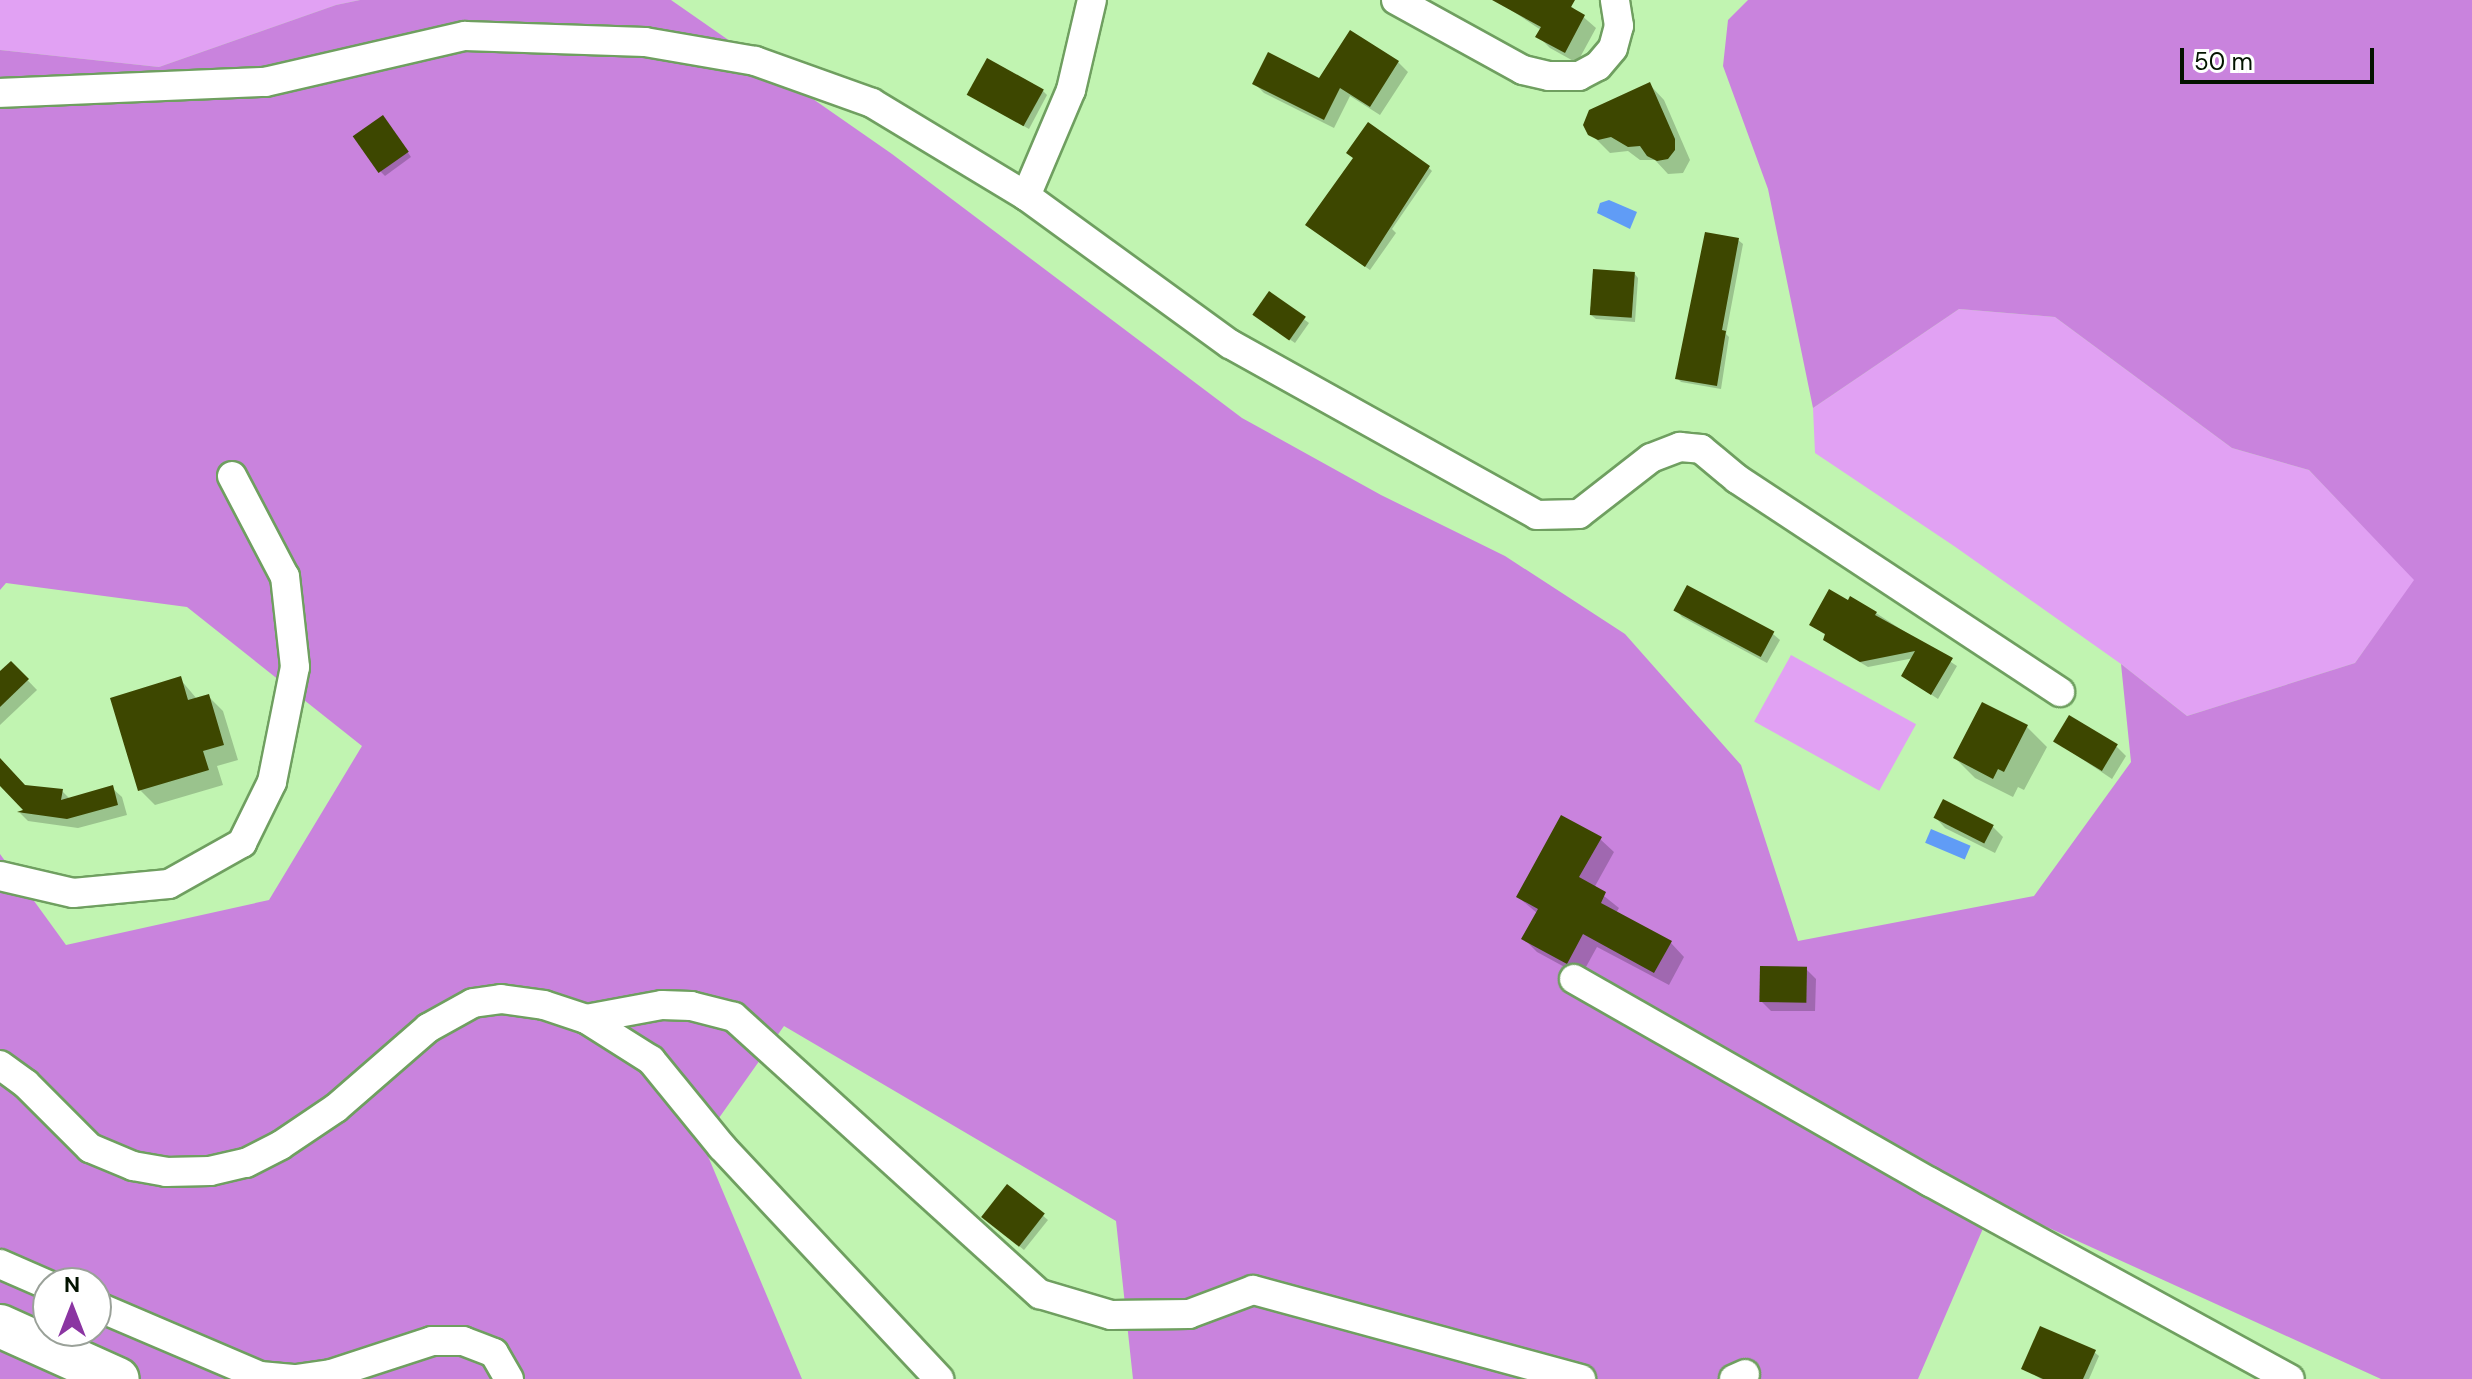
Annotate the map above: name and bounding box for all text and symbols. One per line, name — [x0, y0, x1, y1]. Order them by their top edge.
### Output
scale bar — [2184, 32, 2378, 82]
text: 50 m — [2194, 46, 2253, 77]
north arrow — [32, 1267, 112, 1347]
text: N — [64, 1270, 80, 1299]

